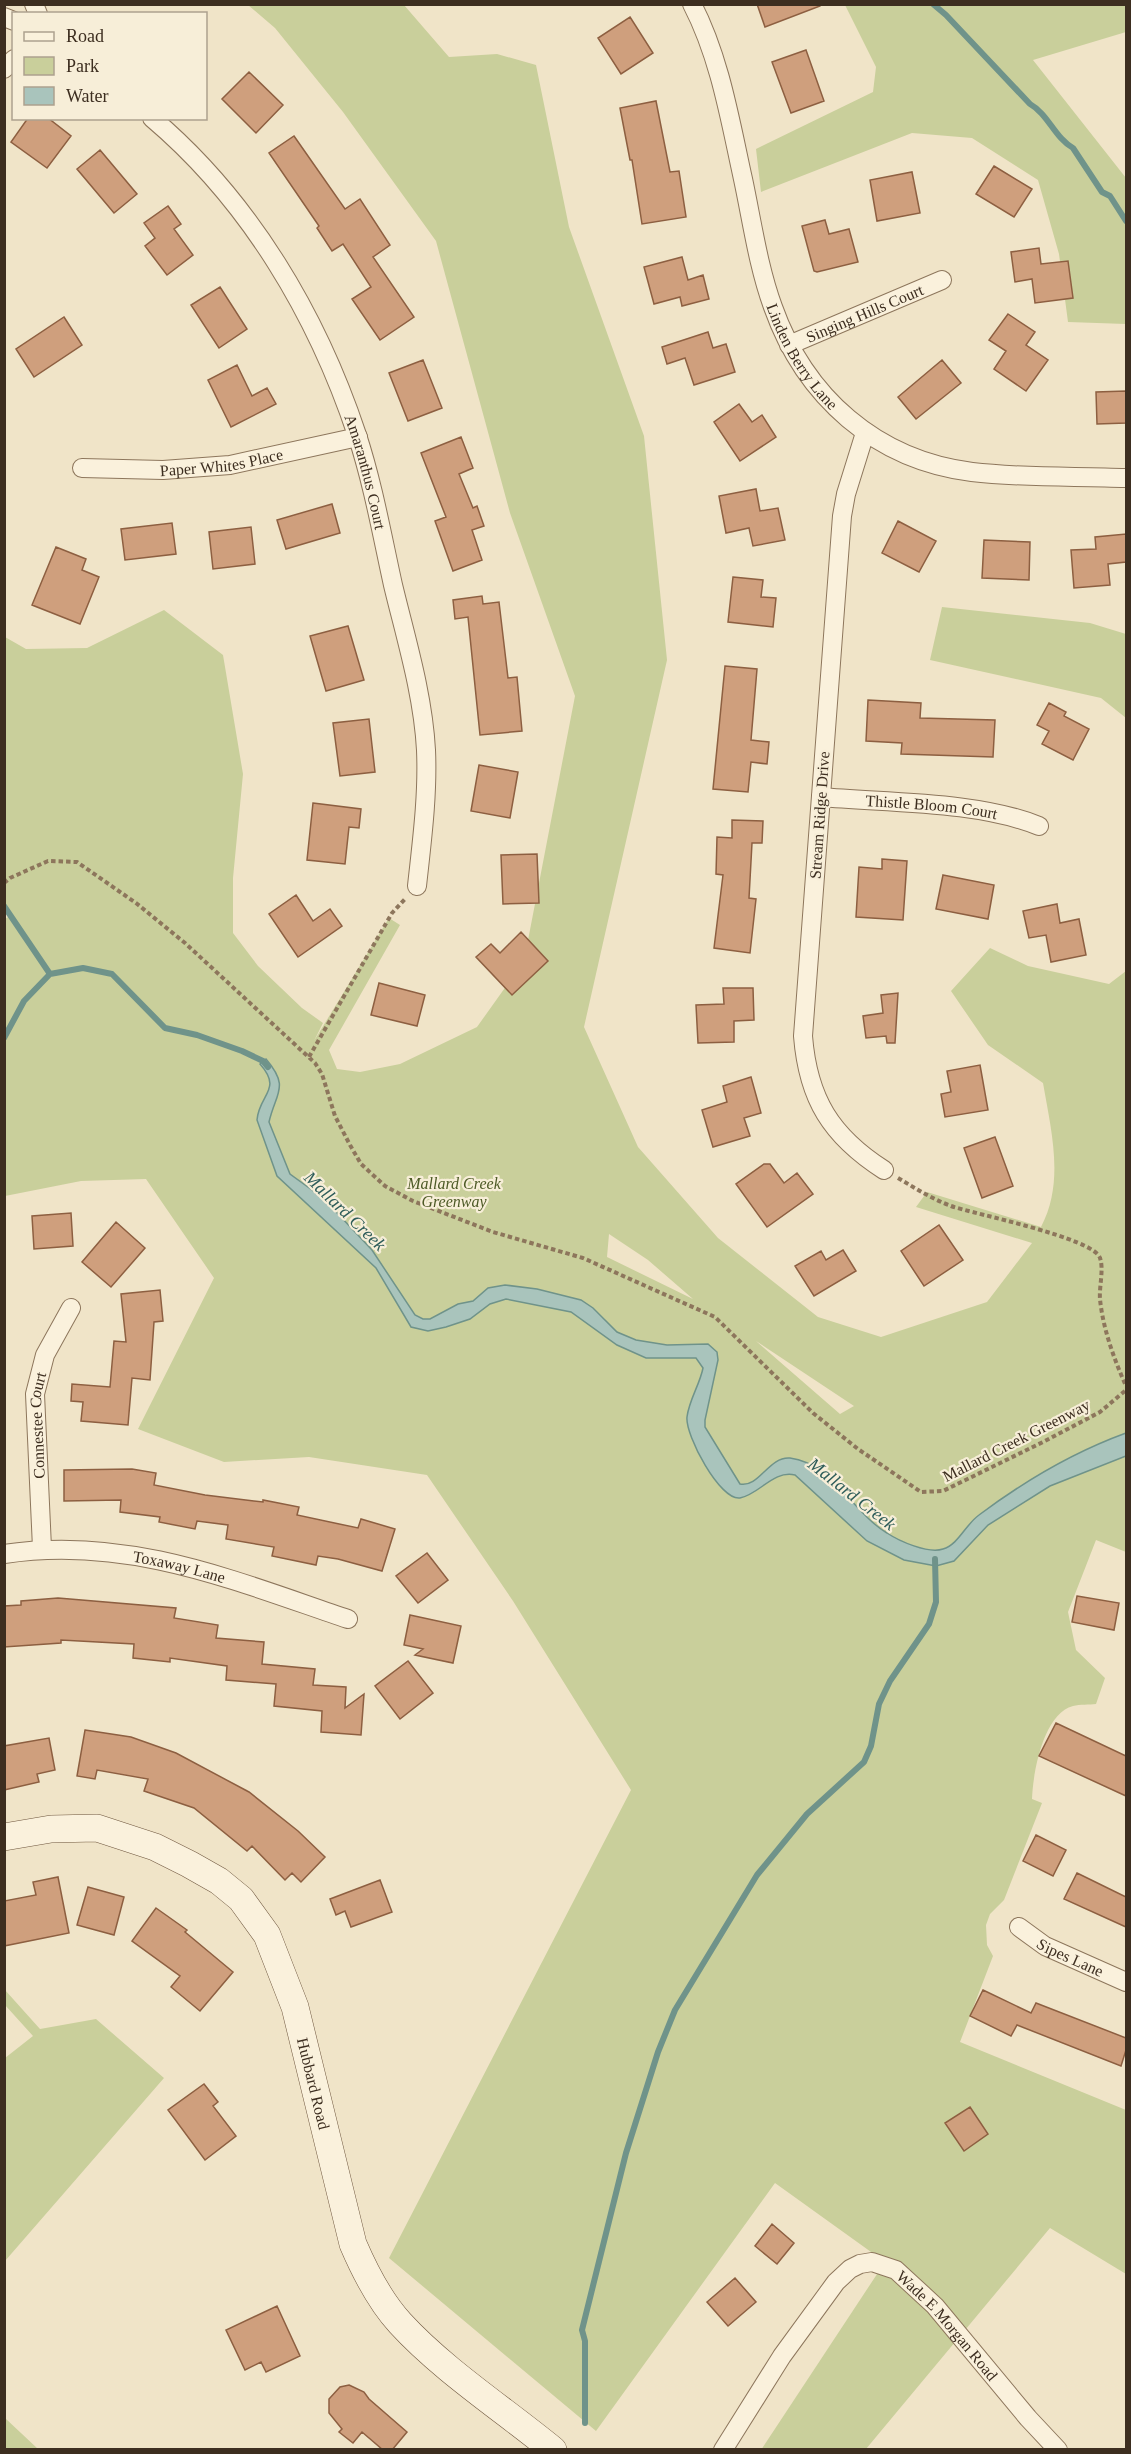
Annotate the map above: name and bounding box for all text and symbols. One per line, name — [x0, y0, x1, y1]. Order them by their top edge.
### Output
legend — [12, 12, 207, 120]
text: Road — [66, 26, 104, 46]
text: Park — [66, 56, 99, 76]
text: Water — [66, 86, 109, 106]
street label: Singing Hills Court — [804, 281, 926, 346]
street label: Linden Berry Lane — [763, 301, 841, 413]
street label: Amaranthus Court — [341, 412, 389, 532]
street label: Paper Whites Place — [159, 446, 285, 479]
street label: Stream Ridge Drive — [807, 751, 833, 880]
street label: Thistle Bloom Court — [865, 792, 1000, 822]
water label: Mallard Creek — [300, 1167, 390, 1255]
park label: Mallard Creek Greenway — [406, 1175, 502, 1211]
street label: Connestee Court — [26, 1370, 49, 1479]
street label: Mallard Creek Greenway — [940, 1396, 1093, 1486]
water label: Mallard Creek — [804, 1453, 900, 1535]
street label: Toxaway Lane — [132, 1548, 227, 1586]
street label: Sipes Lane — [1034, 1935, 1106, 1980]
street label: Hubbard Road — [294, 2036, 333, 2131]
street label: Wade E Morgan Road — [893, 2267, 1001, 2384]

